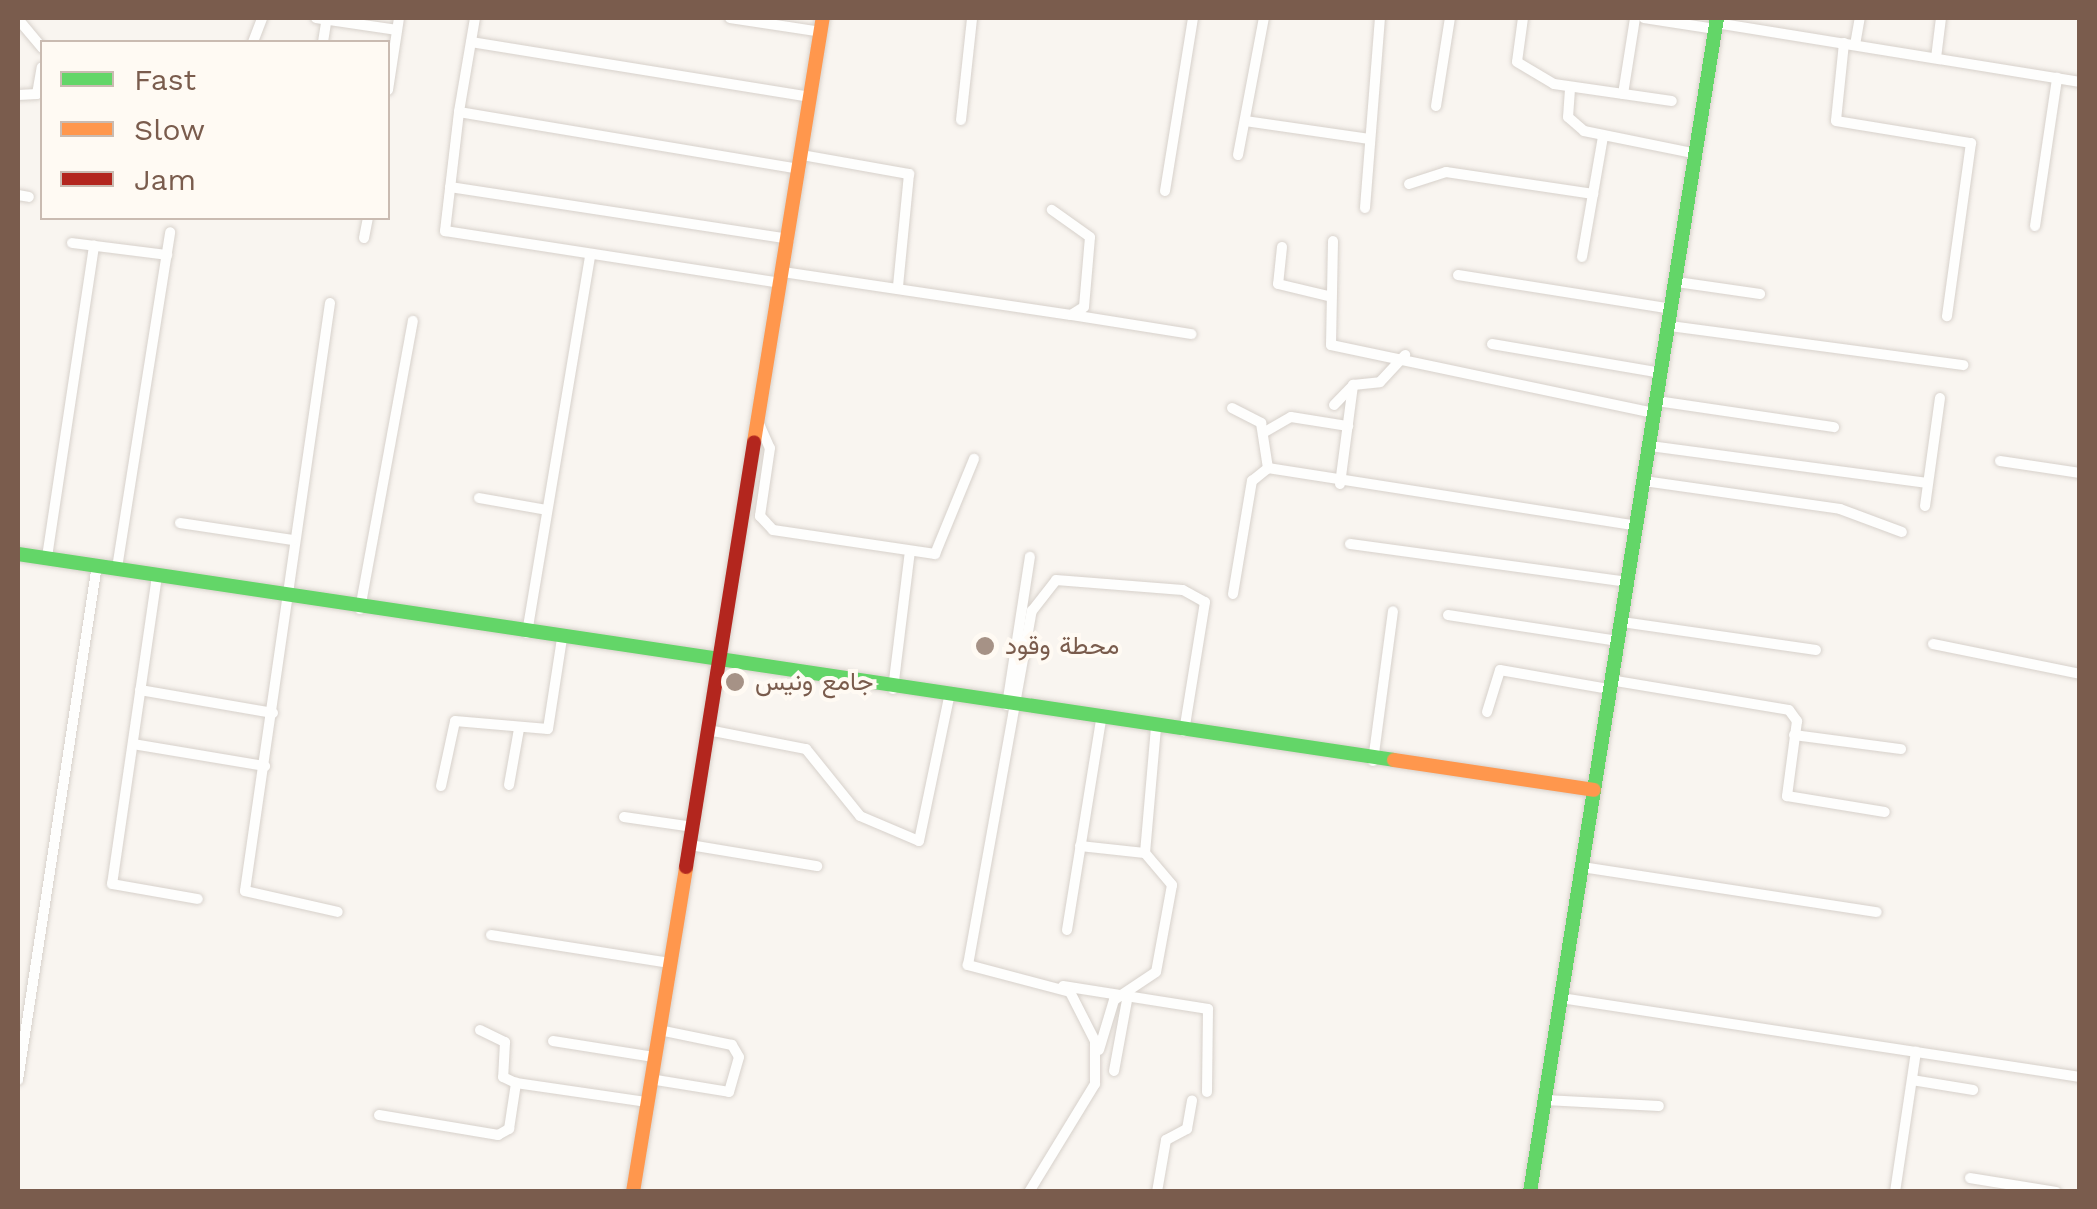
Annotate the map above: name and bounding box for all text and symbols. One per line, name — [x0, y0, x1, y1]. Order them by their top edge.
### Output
legend — [40, 40, 390, 220]
text: Fast — [134, 62, 196, 97]
text: Slow — [134, 112, 205, 147]
text: Jam — [134, 162, 196, 197]
place label: محطة وقود — [1005, 631, 1119, 661]
marker: محطة وقود — [974, 635, 996, 657]
place label: جامع ونيس — [755, 667, 873, 697]
marker: جامع ونيس — [724, 671, 746, 693]

